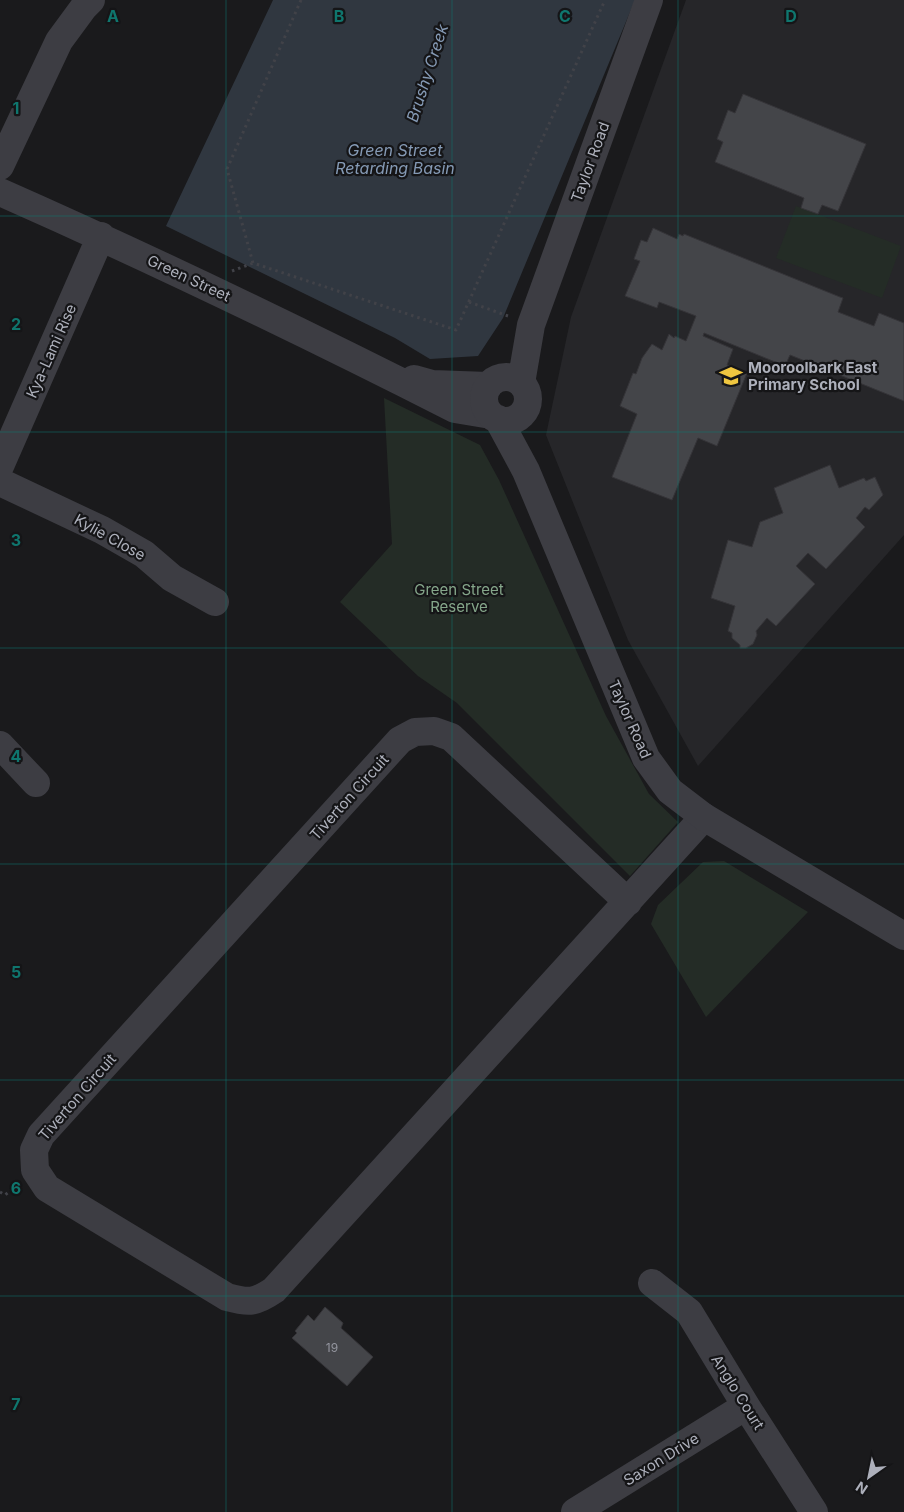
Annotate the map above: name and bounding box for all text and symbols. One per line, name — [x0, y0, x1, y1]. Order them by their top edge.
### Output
text: A — [107, 6, 119, 26]
text: B — [334, 6, 344, 26]
text: C — [559, 6, 571, 26]
text: D — [785, 6, 797, 26]
water label: Brushy Creek — [402, 21, 452, 124]
text: 1 — [13, 98, 19, 118]
street label: Taylor Road — [567, 119, 613, 205]
water label: Green Street Retarding Basin — [335, 140, 455, 178]
street label: Green Street — [144, 250, 234, 306]
street label: Kya-Lami Rise — [22, 301, 80, 401]
text: 2 — [11, 314, 21, 334]
place label: Mooroolbark East Primary School — [748, 358, 878, 394]
school or university icon: Mooroolbark East Primary School — [718, 363, 744, 389]
street label: Kylie Close — [71, 510, 149, 564]
text: 3 — [11, 530, 21, 550]
park label: Green Street Reserve — [414, 580, 504, 616]
street label: Taylor Road — [604, 677, 656, 761]
text: 4 — [11, 746, 22, 766]
street label: Tiverton Circuit — [306, 750, 393, 844]
text: 5 — [11, 962, 21, 982]
street label: Tiverton Circuit — [34, 1050, 120, 1144]
text: 6 — [11, 1178, 21, 1198]
house number: 19 — [326, 1340, 338, 1355]
street label: Anglo Court — [707, 1351, 769, 1433]
text: 7 — [11, 1394, 21, 1414]
street label: Saxon Drive — [620, 1428, 702, 1490]
north arrow — [844, 1452, 894, 1502]
text: N — [853, 1478, 871, 1498]

